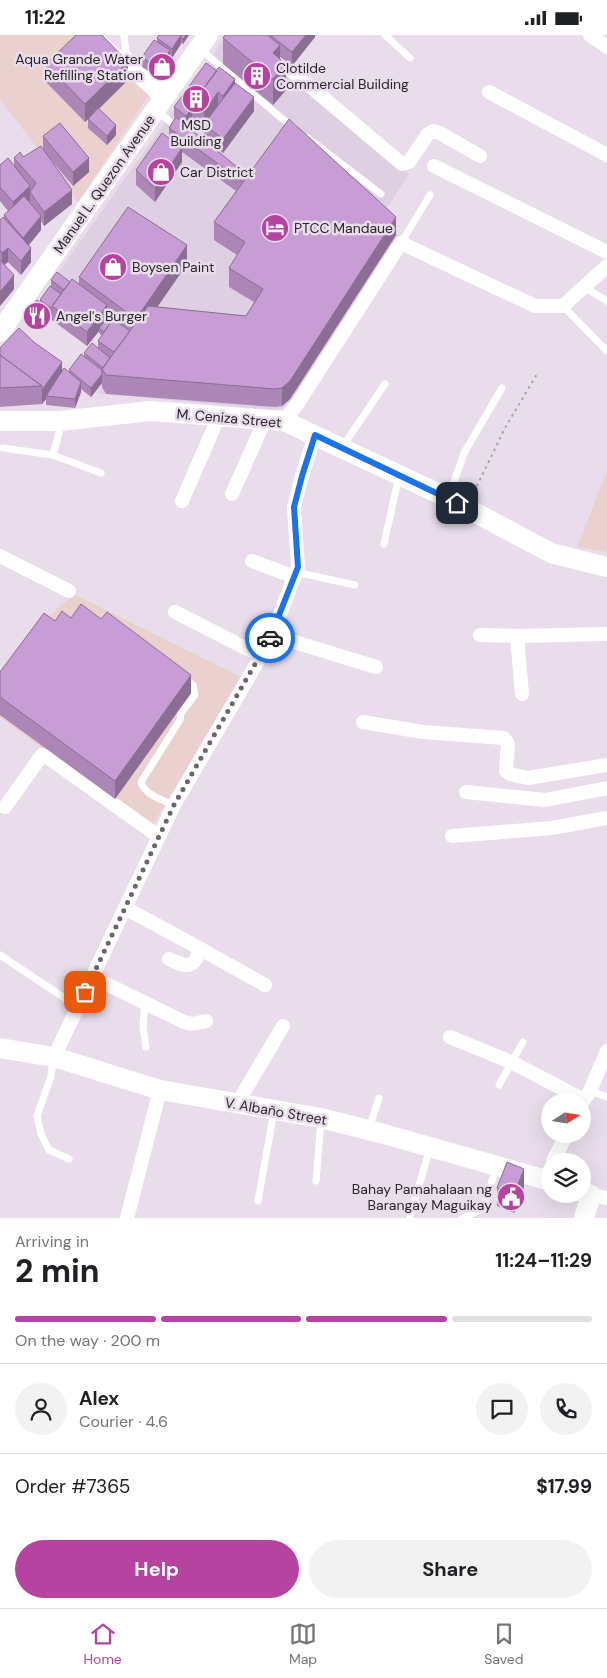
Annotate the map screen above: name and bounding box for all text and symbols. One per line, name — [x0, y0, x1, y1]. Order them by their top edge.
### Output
text: 11:22 — [25, 5, 66, 30]
place label: Aqua Grande Water Refilling Station — [15, 50, 143, 84]
shop icon: Aqua Grande Water Refilling Station — [147, 52, 177, 82]
place label: Clotilde Commercial Building — [276, 59, 409, 93]
building icon: Clotilde Commercial Building — [242, 61, 272, 91]
building icon: MSD Building — [181, 84, 211, 114]
street label: Manuel L. Quezon Avenue — [49, 111, 159, 257]
place label: MSD Building — [171, 116, 222, 150]
shop icon: Car District — [146, 157, 176, 187]
place label: Car District — [180, 163, 254, 181]
hotel icon: PTCC Mandaue — [260, 213, 290, 243]
place label: PTCC Mandaue — [294, 219, 393, 237]
shop icon: Boysen Paint — [98, 252, 128, 282]
place label: Boysen Paint — [132, 258, 215, 276]
restaurant icon: Angel's Burger — [22, 301, 52, 331]
place label: Angel's Burger — [56, 307, 147, 325]
street label: M. Ceniza Street — [176, 404, 282, 432]
pin — [436, 482, 478, 524]
icon: home — [443, 489, 471, 517]
courier — [245, 613, 295, 663]
icon: car — [256, 624, 284, 652]
pin — [64, 971, 106, 1013]
icon: bag — [71, 978, 99, 1006]
street label: V. Albaño Street — [224, 1093, 328, 1129]
north arrow — [541, 1093, 591, 1143]
map controls — [541, 1093, 591, 1203]
button: layers — [541, 1153, 591, 1203]
place label: Bahay Pamahalaan ng Barangay Maguikay — [352, 1180, 492, 1214]
public building icon: Bahay Pamahalaan ng Barangay Maguikay — [496, 1182, 526, 1212]
text: Arriving in — [15, 1231, 89, 1252]
text: 11:24–11:29 — [495, 1248, 592, 1273]
text: 2 min — [15, 1250, 100, 1292]
text: On the way · 200 m — [15, 1330, 160, 1351]
button: person — [15, 1383, 67, 1435]
button: chat — [476, 1383, 528, 1435]
button: phone — [540, 1383, 592, 1435]
text: Alex — [79, 1386, 119, 1411]
text: Courier · 4.6 — [79, 1411, 168, 1432]
text: Order #7365 — [15, 1474, 130, 1499]
text: $17.99 — [536, 1474, 592, 1499]
button: Help — [15, 1540, 299, 1598]
button: Share — [309, 1540, 592, 1598]
tab: Home — [84, 1620, 122, 1668]
tab: Map — [289, 1620, 317, 1668]
tab: Saved — [484, 1620, 523, 1668]

